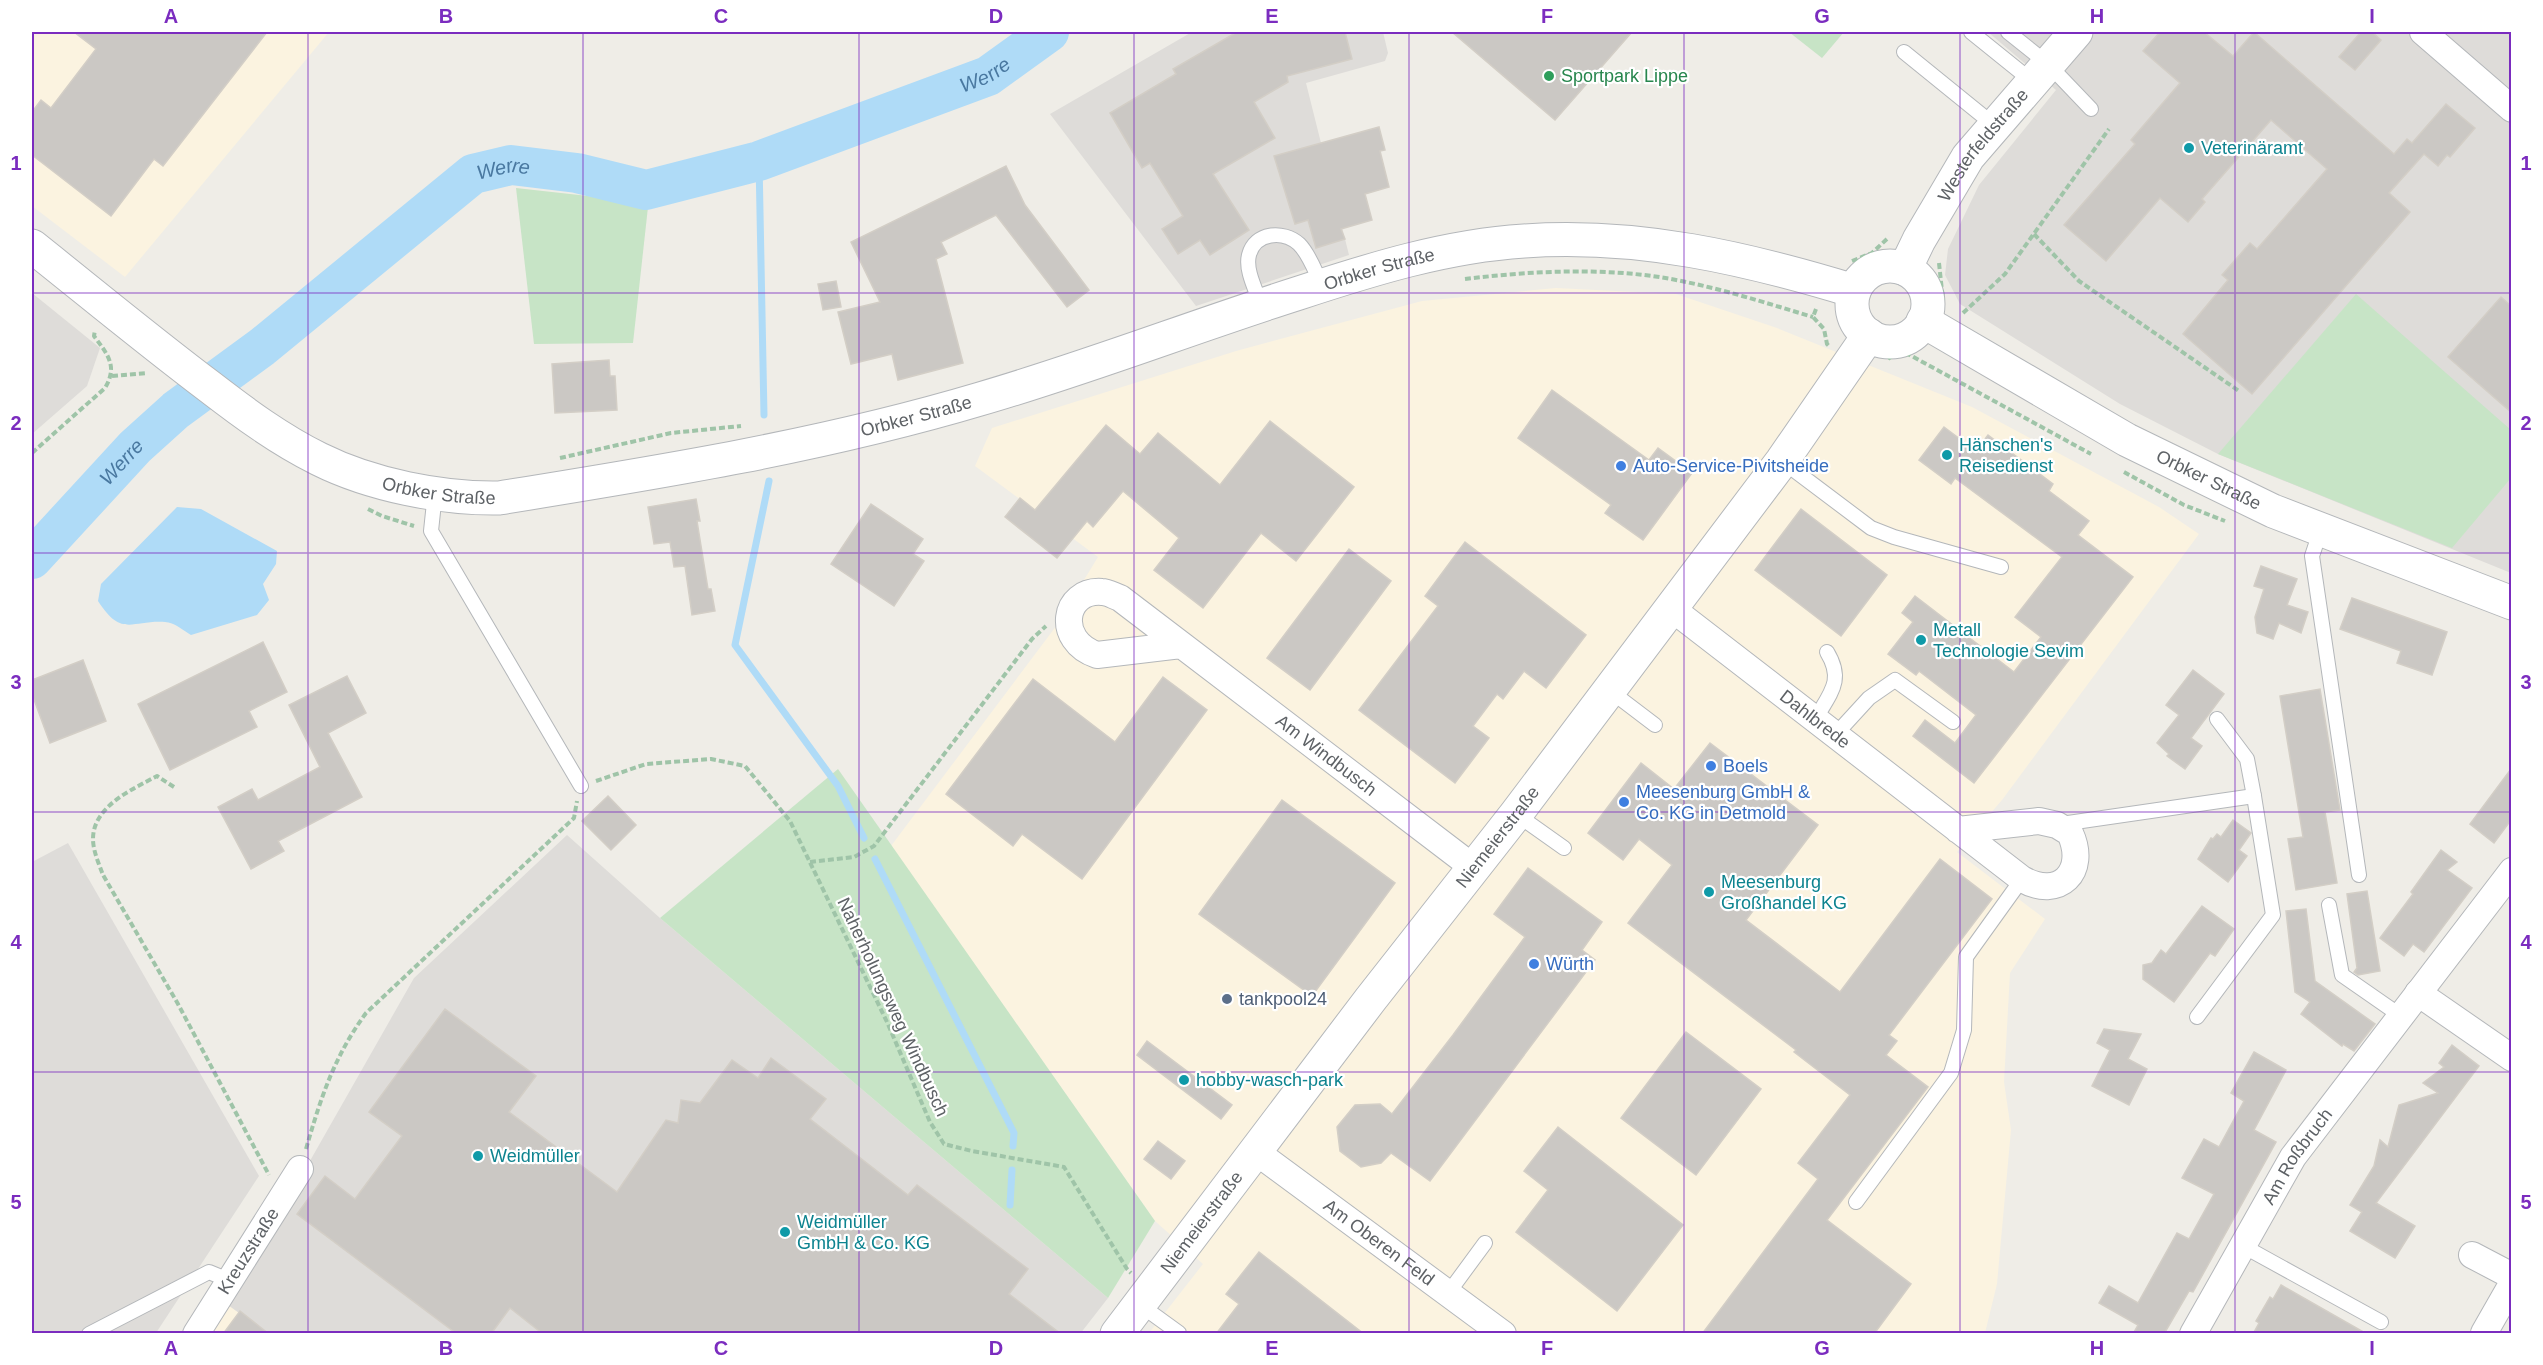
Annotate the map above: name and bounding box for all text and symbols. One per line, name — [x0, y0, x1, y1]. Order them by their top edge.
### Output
text: A — [164, 5, 178, 27]
text: B — [439, 5, 453, 27]
text: C — [714, 5, 728, 27]
text: D — [989, 5, 1003, 27]
text: E — [1265, 5, 1279, 27]
text: F — [1541, 5, 1553, 27]
text: G — [1814, 5, 1830, 27]
text: H — [2090, 5, 2104, 27]
text: I — [2369, 5, 2375, 27]
water label: Werre — [957, 53, 1014, 97]
place label: Sportpark Lippe — [1561, 66, 1688, 86]
marker: Sportpark Lippe — [1542, 69, 1556, 83]
street label: Westerfeldstraße — [1934, 85, 2032, 205]
place label: Veterinäramt — [2201, 138, 2303, 158]
marker: Veterinäramt — [2182, 141, 2196, 155]
text: 1 — [10, 152, 22, 174]
text: 1 — [2520, 152, 2532, 174]
water label: Werre — [474, 154, 531, 184]
street label: Orbker Straße — [1321, 244, 1436, 294]
street label: Orbker Straße — [859, 392, 974, 440]
text: 2 — [10, 412, 22, 434]
text: 2 — [2520, 412, 2532, 434]
water label: Werre — [95, 434, 147, 489]
place label: Hänschen's Reisedienst — [1959, 435, 2053, 476]
street label: Orbker Straße — [2153, 446, 2264, 514]
marker: Hänschen's Reisedienst — [1940, 448, 1954, 462]
place label: Auto-Service-Pivitsheide — [1633, 456, 1829, 476]
marker: Auto-Service-Pivitsheide — [1614, 459, 1628, 473]
street label: Orbker Straße — [380, 473, 496, 508]
place label: Metall Technologie Sevim — [1933, 620, 2084, 661]
marker: Metall Technologie Sevim — [1914, 633, 1928, 647]
text: 3 — [10, 671, 22, 693]
text: 3 — [2520, 671, 2532, 693]
street label: Dahlbrede — [1776, 686, 1854, 753]
street label: Am Windbusch — [1272, 711, 1380, 800]
place label: Boels — [1723, 756, 1768, 776]
marker: Boels — [1704, 759, 1718, 773]
street label: Niemeierstraße — [1452, 782, 1543, 892]
place label: Meesenburg GmbH & Co. KG in Detmold — [1636, 782, 1810, 823]
marker: Meesenburg GmbH & Co. KG in Detmold — [1617, 795, 1631, 809]
place label: Meesenburg Großhandel KG — [1721, 872, 1847, 913]
marker: Meesenburg Großhandel KG — [1702, 885, 1716, 899]
street label: Naherholungsweg Windbusch — [833, 894, 953, 1120]
text: 4 — [10, 931, 22, 953]
text: 4 — [2520, 931, 2532, 953]
place label: Würth — [1546, 954, 1594, 974]
marker: Würth — [1527, 957, 1541, 971]
place label: tankpool24 — [1239, 989, 1327, 1009]
marker: tankpool24 — [1220, 992, 1234, 1006]
place label: hobby-wasch-park — [1196, 1070, 1344, 1090]
marker: hobby-wasch-park — [1177, 1073, 1191, 1087]
street label: Am Roßbruch — [2258, 1105, 2336, 1208]
place label: Weidmüller — [490, 1146, 580, 1166]
marker: Weidmüller — [471, 1149, 485, 1163]
street label: Niemeierstraße — [1156, 1167, 1247, 1278]
text: 5 — [10, 1191, 22, 1213]
text: 5 — [2520, 1191, 2532, 1213]
street label: Am Oberen Feld — [1320, 1195, 1438, 1290]
street label: Kreuzstraße — [214, 1204, 283, 1298]
place label: Weidmüller GmbH & Co. KG — [797, 1212, 930, 1253]
marker: Weidmüller GmbH & Co. KG — [778, 1225, 792, 1239]
text: A — [164, 1337, 178, 1359]
text: B — [439, 1337, 453, 1359]
text: C — [714, 1337, 728, 1359]
text: D — [989, 1337, 1003, 1359]
text: E — [1265, 1337, 1279, 1359]
text: F — [1541, 1337, 1553, 1359]
text: G — [1814, 1337, 1830, 1359]
text: H — [2090, 1337, 2104, 1359]
text: I — [2369, 1337, 2375, 1359]

